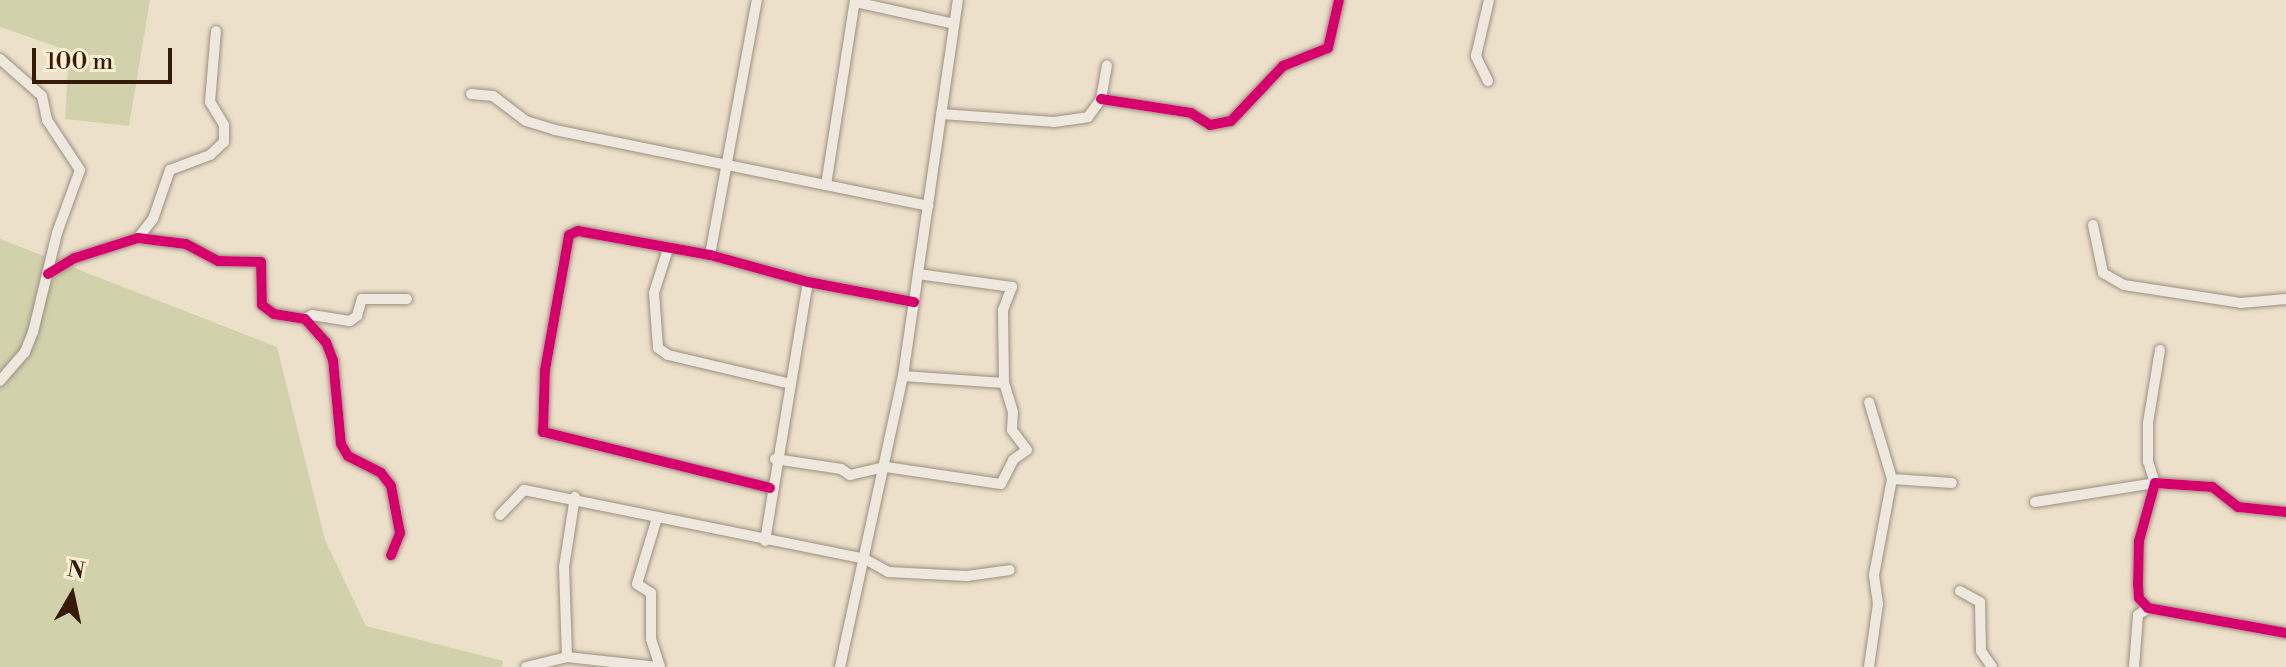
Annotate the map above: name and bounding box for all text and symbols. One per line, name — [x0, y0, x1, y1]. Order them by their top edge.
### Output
scale bar — [36, 32, 176, 82]
text: 100 m — [46, 47, 113, 77]
north arrow — [32, 555, 112, 635]
text: N — [65, 556, 87, 585]

